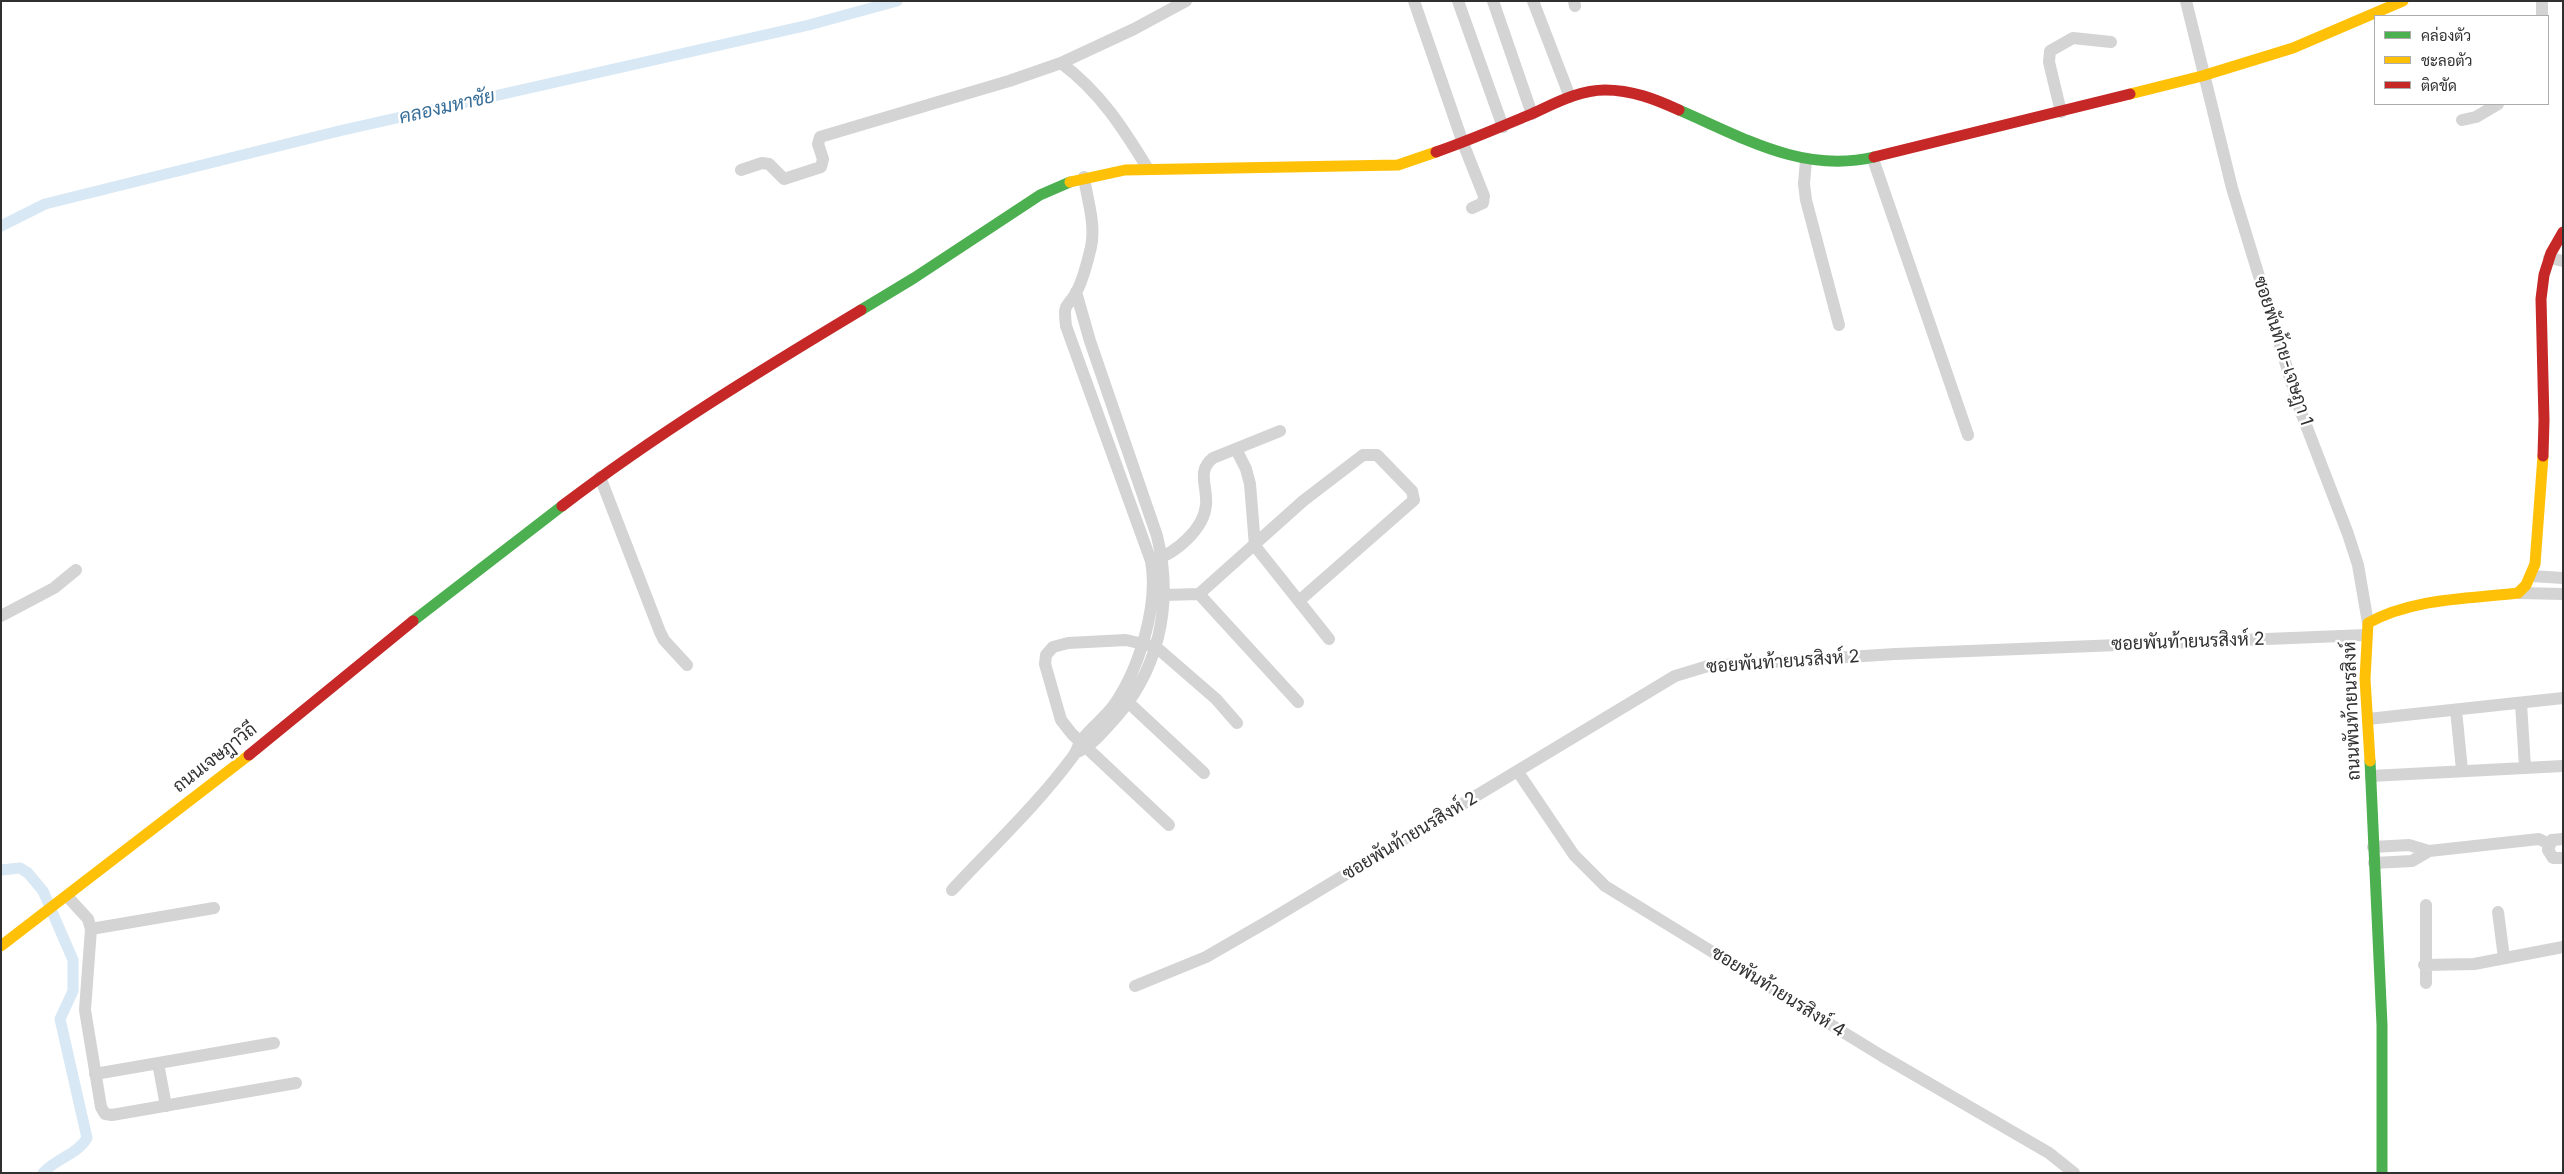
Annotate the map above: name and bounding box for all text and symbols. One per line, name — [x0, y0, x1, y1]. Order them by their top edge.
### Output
legend — [2374, 15, 2549, 105]
text: คล่องตัว — [2421, 26, 2471, 45]
text: ชะลอตัว — [2421, 51, 2472, 70]
text: ติดขัด — [2421, 76, 2457, 95]
water label: คลองมหาชัย — [397, 85, 497, 129]
street label: ซอยพันท้าย-เจษฎา 1 — [2249, 274, 2317, 428]
street label: ซอยพันท้ายนรสิงห์ 2 — [2111, 629, 2265, 655]
street label: ถนนพันท้ายนรสิงห์ — [2339, 641, 2365, 781]
street label: ซอยพันท้ายนรสิงห์ 2 — [1706, 646, 1860, 678]
street label: ถนนเจษฎาวิถี — [169, 719, 261, 797]
street label: ซอยพันท้ายนรสิงห์ 2 — [1339, 787, 1481, 885]
street label: ซอยพันท้ายนรสิงห์ 4 — [1707, 942, 1849, 1042]

